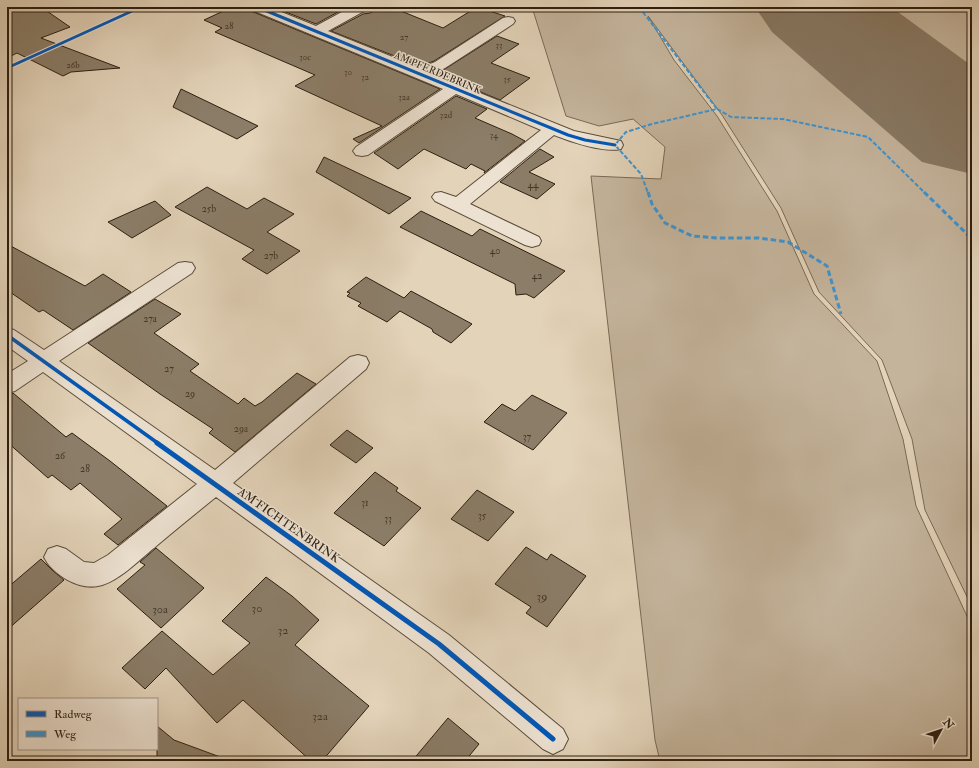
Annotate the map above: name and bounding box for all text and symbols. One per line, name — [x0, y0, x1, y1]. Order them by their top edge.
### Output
house number: 28 — [225, 21, 233, 32]
house number: 27 — [400, 32, 408, 43]
house number: 33 — [496, 40, 502, 51]
street label: AM PFERDEBRINK — [391, 49, 484, 97]
house number: 30c — [299, 52, 311, 63]
house number: 26b — [66, 60, 80, 71]
house number: 30 — [344, 67, 352, 78]
house number: 32 — [361, 72, 369, 83]
house number: 35 — [503, 74, 511, 85]
house number: 32a — [398, 92, 410, 103]
house number: 32d — [440, 110, 453, 121]
house number: 34 — [490, 130, 499, 141]
house number: 44 — [528, 179, 539, 191]
house number: 25b — [202, 203, 216, 215]
house number: 40 — [490, 245, 500, 257]
house number: 27b — [264, 250, 278, 262]
house number: 42 — [532, 270, 542, 282]
house number: 27a — [143, 313, 158, 325]
house number: 27 — [164, 363, 174, 375]
house number: 29 — [185, 388, 195, 400]
house number: 29a — [234, 423, 249, 435]
house number: 37 — [523, 431, 532, 443]
house number: 26 — [55, 450, 66, 462]
house number: 28 — [80, 463, 90, 475]
street label: AM FICHTENBRINK — [234, 484, 343, 567]
house number: 31 — [361, 497, 369, 509]
house number: 35 — [478, 510, 487, 522]
house number: 33 — [384, 513, 392, 525]
house number: 39 — [537, 589, 547, 604]
house number: 30 — [252, 601, 262, 616]
house number: 30a — [152, 602, 169, 617]
house number: 32 — [278, 623, 288, 638]
legend — [18, 698, 158, 750]
text: Radweg — [54, 707, 93, 722]
house number: 32a — [312, 709, 329, 724]
north arrow — [921, 710, 961, 750]
text: N — [939, 715, 957, 733]
text: Weg — [53, 727, 77, 742]

